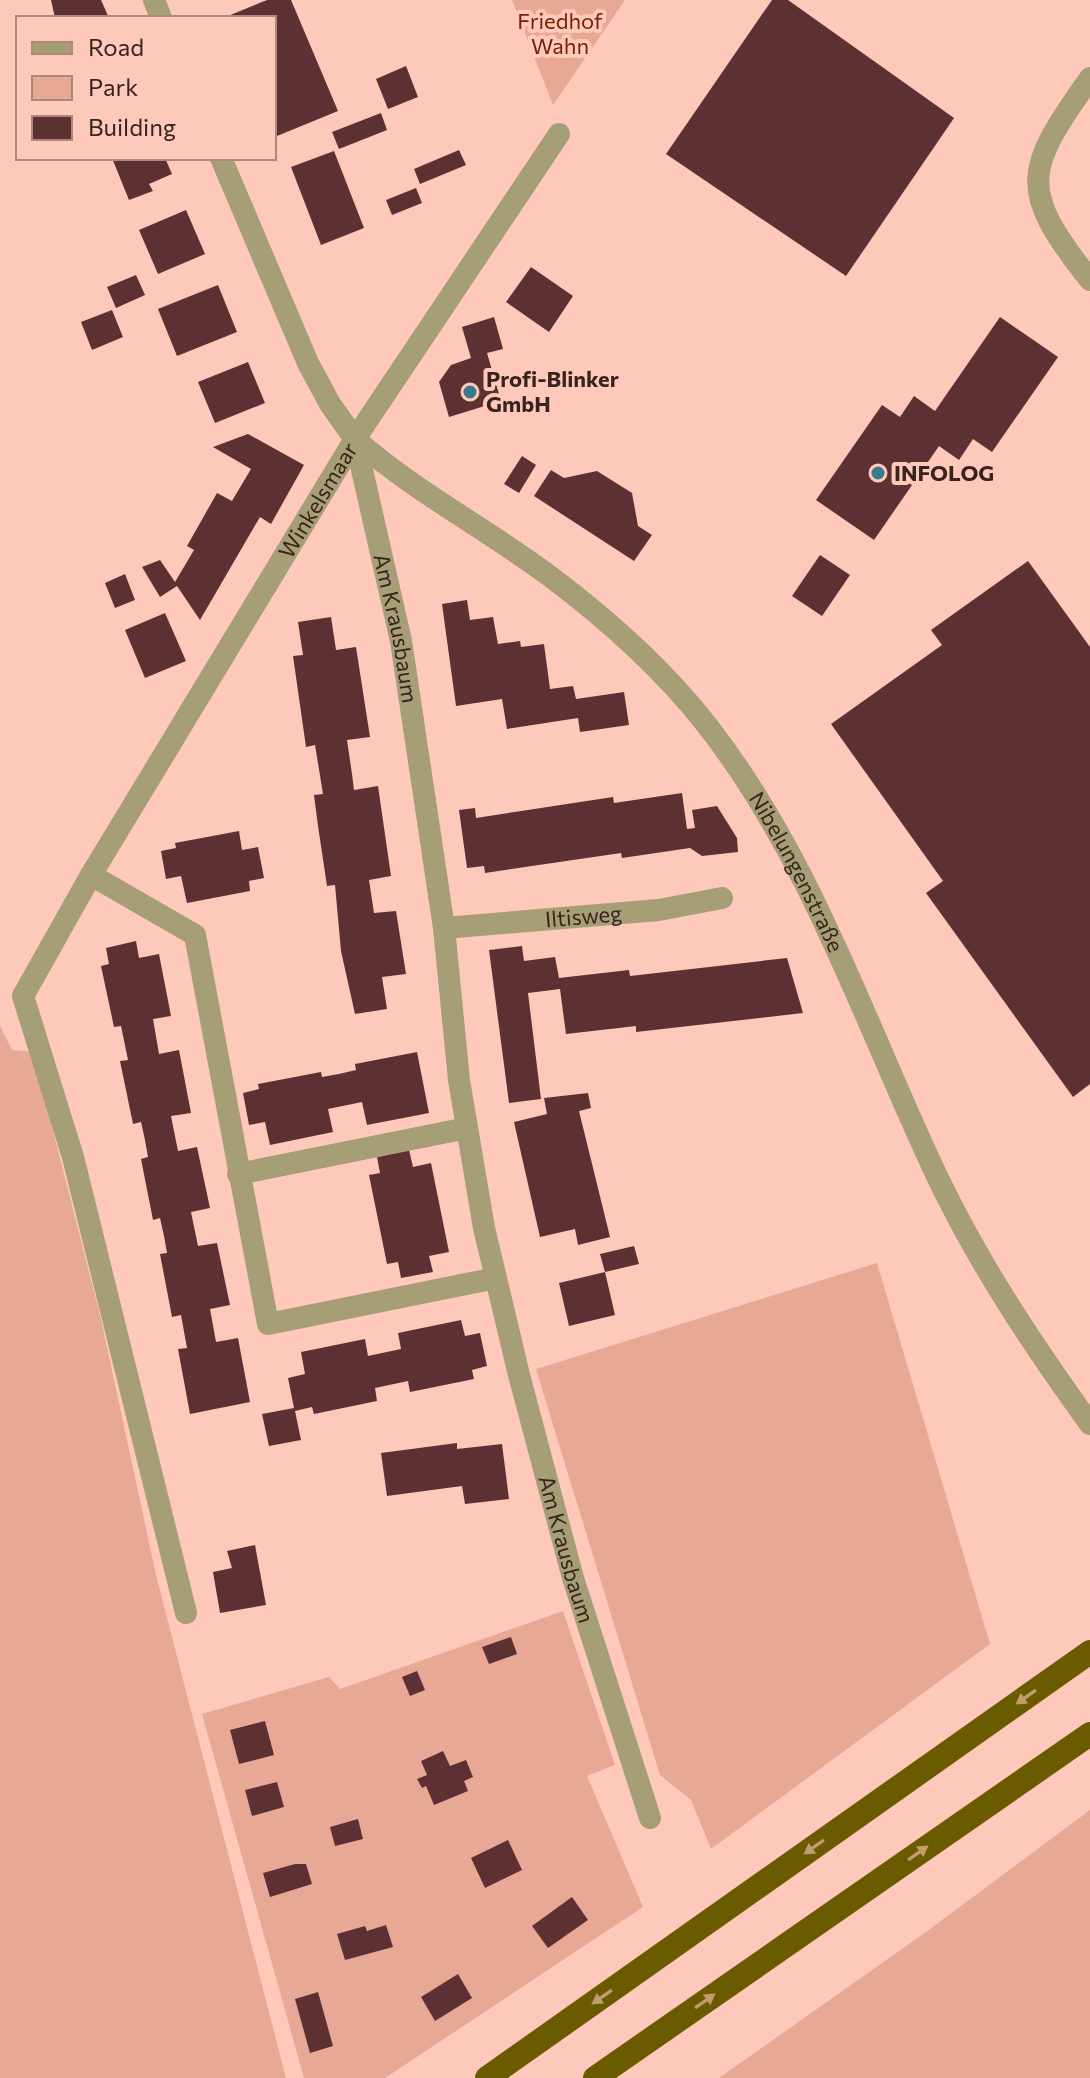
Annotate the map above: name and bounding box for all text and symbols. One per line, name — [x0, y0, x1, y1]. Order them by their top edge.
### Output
park label: Friedhof Wahn — [517, 7, 603, 59]
legend — [16, 16, 276, 160]
text: Road — [88, 32, 144, 61]
text: Park — [88, 72, 138, 101]
text: Building — [88, 112, 176, 141]
place label: Profi-Blinker GmbH — [486, 365, 619, 417]
marker: Profi-Blinker GmbH — [461, 383, 479, 401]
street label: Winkelsmaar — [272, 437, 363, 563]
place label: INFOLOG — [894, 459, 994, 486]
marker: INFOLOG — [869, 464, 887, 482]
street label: Am Krausbaum — [368, 551, 424, 705]
street label: Nibelungenstraße — [744, 786, 850, 956]
street label: Iltisweg — [544, 899, 623, 932]
street label: Am Krausbaum — [533, 1472, 600, 1626]
one-way arrow — [1016, 1689, 1037, 1704]
one-way arrow — [803, 1839, 825, 1855]
one-way arrow — [908, 1846, 929, 1861]
one-way arrow — [591, 1989, 612, 2004]
one-way arrow — [694, 1994, 715, 2009]

